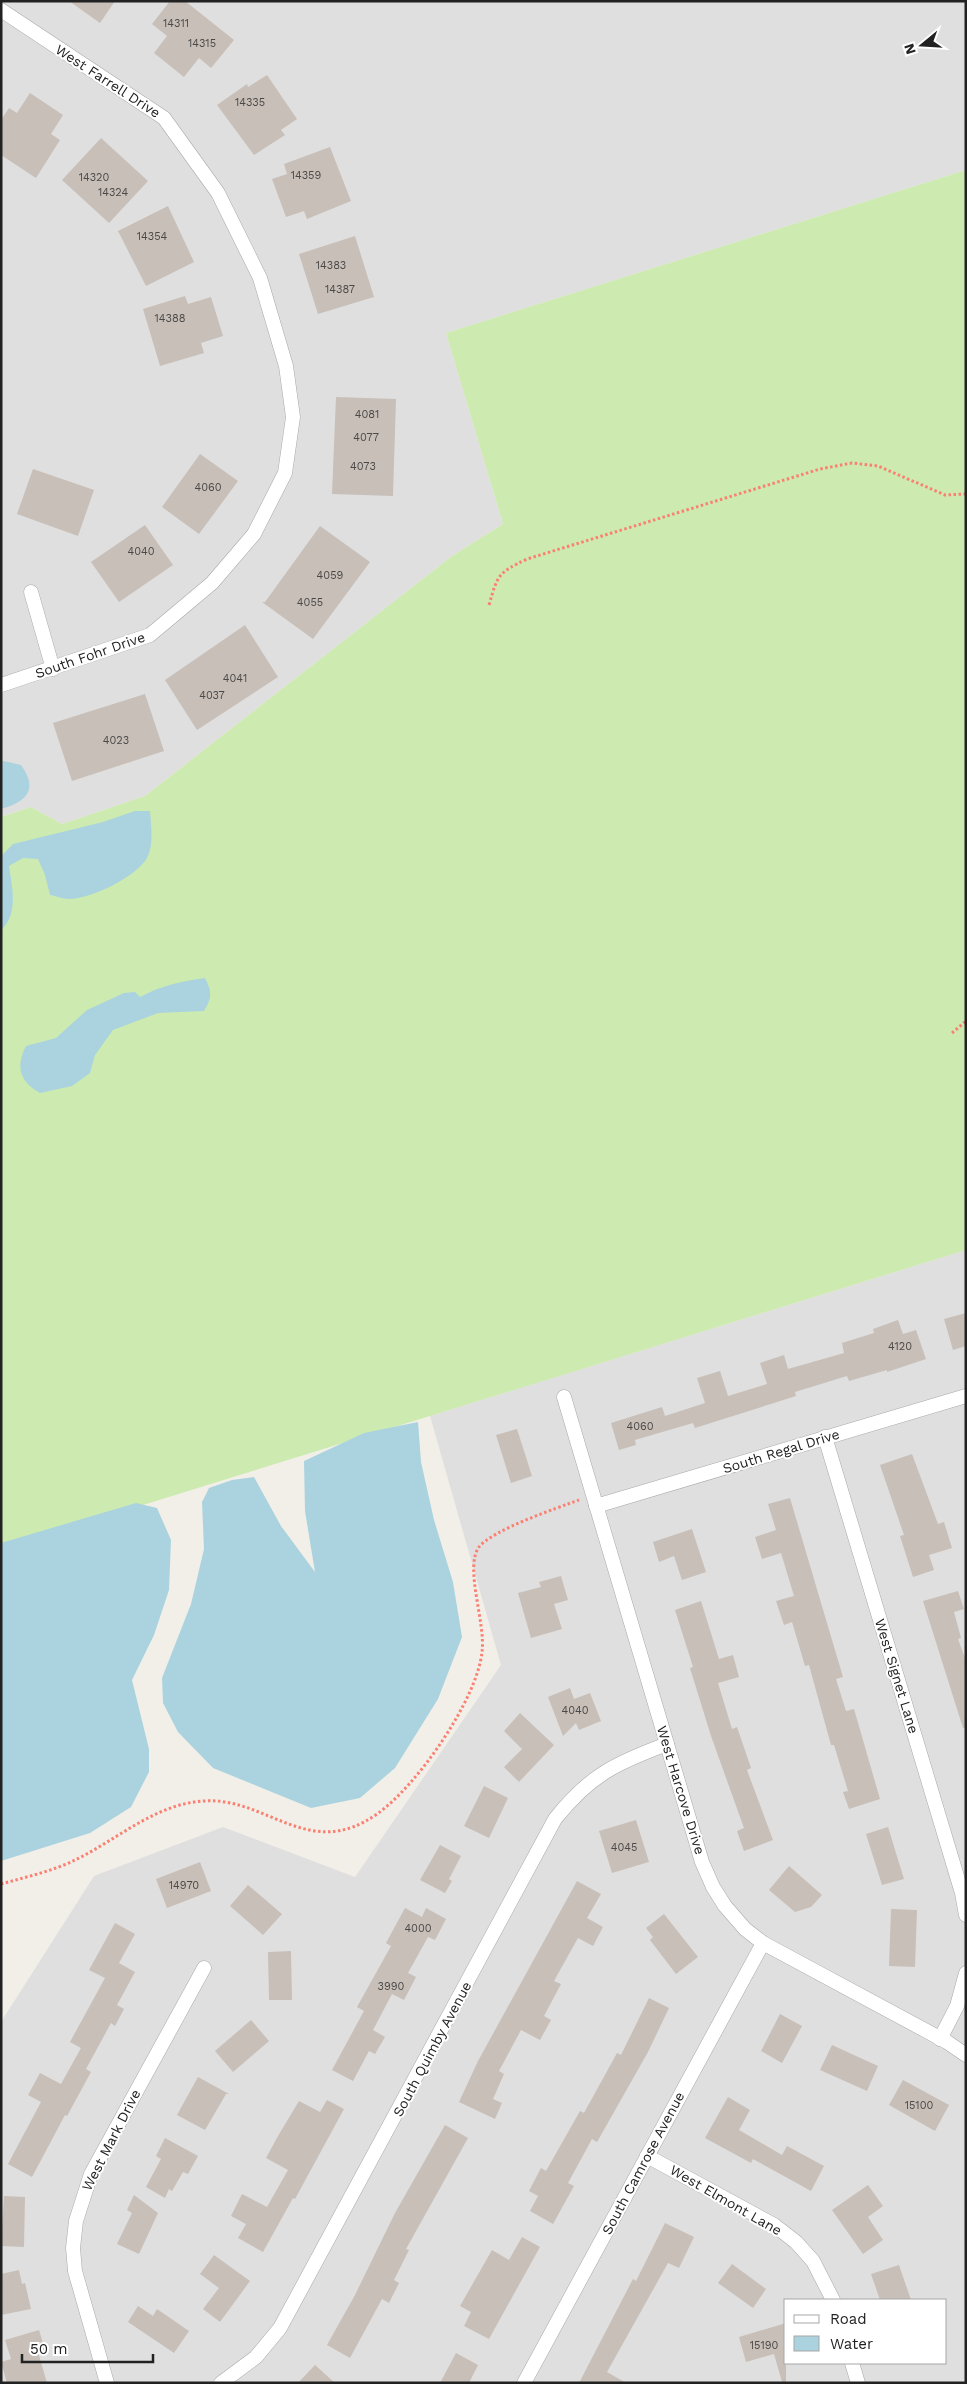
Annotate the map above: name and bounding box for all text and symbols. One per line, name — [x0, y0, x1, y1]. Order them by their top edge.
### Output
house number: 14311 — [163, 17, 189, 30]
north arrow — [897, 20, 947, 70]
house number: 14315 — [188, 37, 216, 50]
street label: West Farrell Drive — [53, 41, 163, 121]
text: N — [900, 42, 919, 56]
house number: 14335 — [235, 96, 265, 109]
house number: 14359 — [291, 169, 322, 182]
house number: 14320 — [79, 171, 109, 184]
house number: 14324 — [98, 186, 128, 199]
house number: 14354 — [137, 230, 168, 243]
house number: 14383 — [316, 259, 346, 272]
house number: 14387 — [325, 283, 355, 296]
house number: 14388 — [155, 312, 186, 325]
house number: 4081 — [355, 408, 379, 421]
house number: 4077 — [353, 431, 379, 444]
house number: 4073 — [350, 460, 376, 473]
house number: 4060 — [194, 481, 222, 494]
house number: 4040 — [127, 545, 155, 558]
house number: 4059 — [317, 569, 344, 582]
house number: 4055 — [297, 596, 323, 609]
street label: South Fohr Drive — [33, 629, 147, 681]
house number: 4041 — [223, 672, 247, 685]
house number: 4037 — [199, 689, 225, 702]
house number: 4023 — [103, 734, 129, 747]
house number: 4120 — [888, 1340, 912, 1353]
house number: 4060 — [626, 1420, 654, 1433]
street label: South Regal Drive — [721, 1426, 841, 1476]
street label: West Signet Lane — [872, 1617, 922, 1735]
house number: 4040 — [561, 1704, 589, 1717]
street label: West Harcove Drive — [654, 1724, 708, 1856]
house number: 4045 — [611, 1841, 637, 1854]
house number: 14970 — [169, 1879, 199, 1892]
house number: 4000 — [404, 1922, 432, 1935]
street label: South Quimby Avenue — [390, 1979, 474, 2119]
house number: 3990 — [378, 1980, 405, 1993]
street label: West Mark Drive — [78, 2087, 144, 2193]
street label: South Camrose Avenue — [599, 2089, 687, 2237]
house number: 15100 — [905, 2099, 933, 2112]
street label: West Elmont Lane — [667, 2162, 785, 2238]
legend — [784, 2299, 947, 2364]
text: Road — [830, 2310, 867, 2328]
scale bar — [22, 2332, 154, 2364]
text: Water — [830, 2335, 873, 2353]
house number: 15190 — [750, 2339, 778, 2352]
text: 50 m — [30, 2340, 67, 2358]

